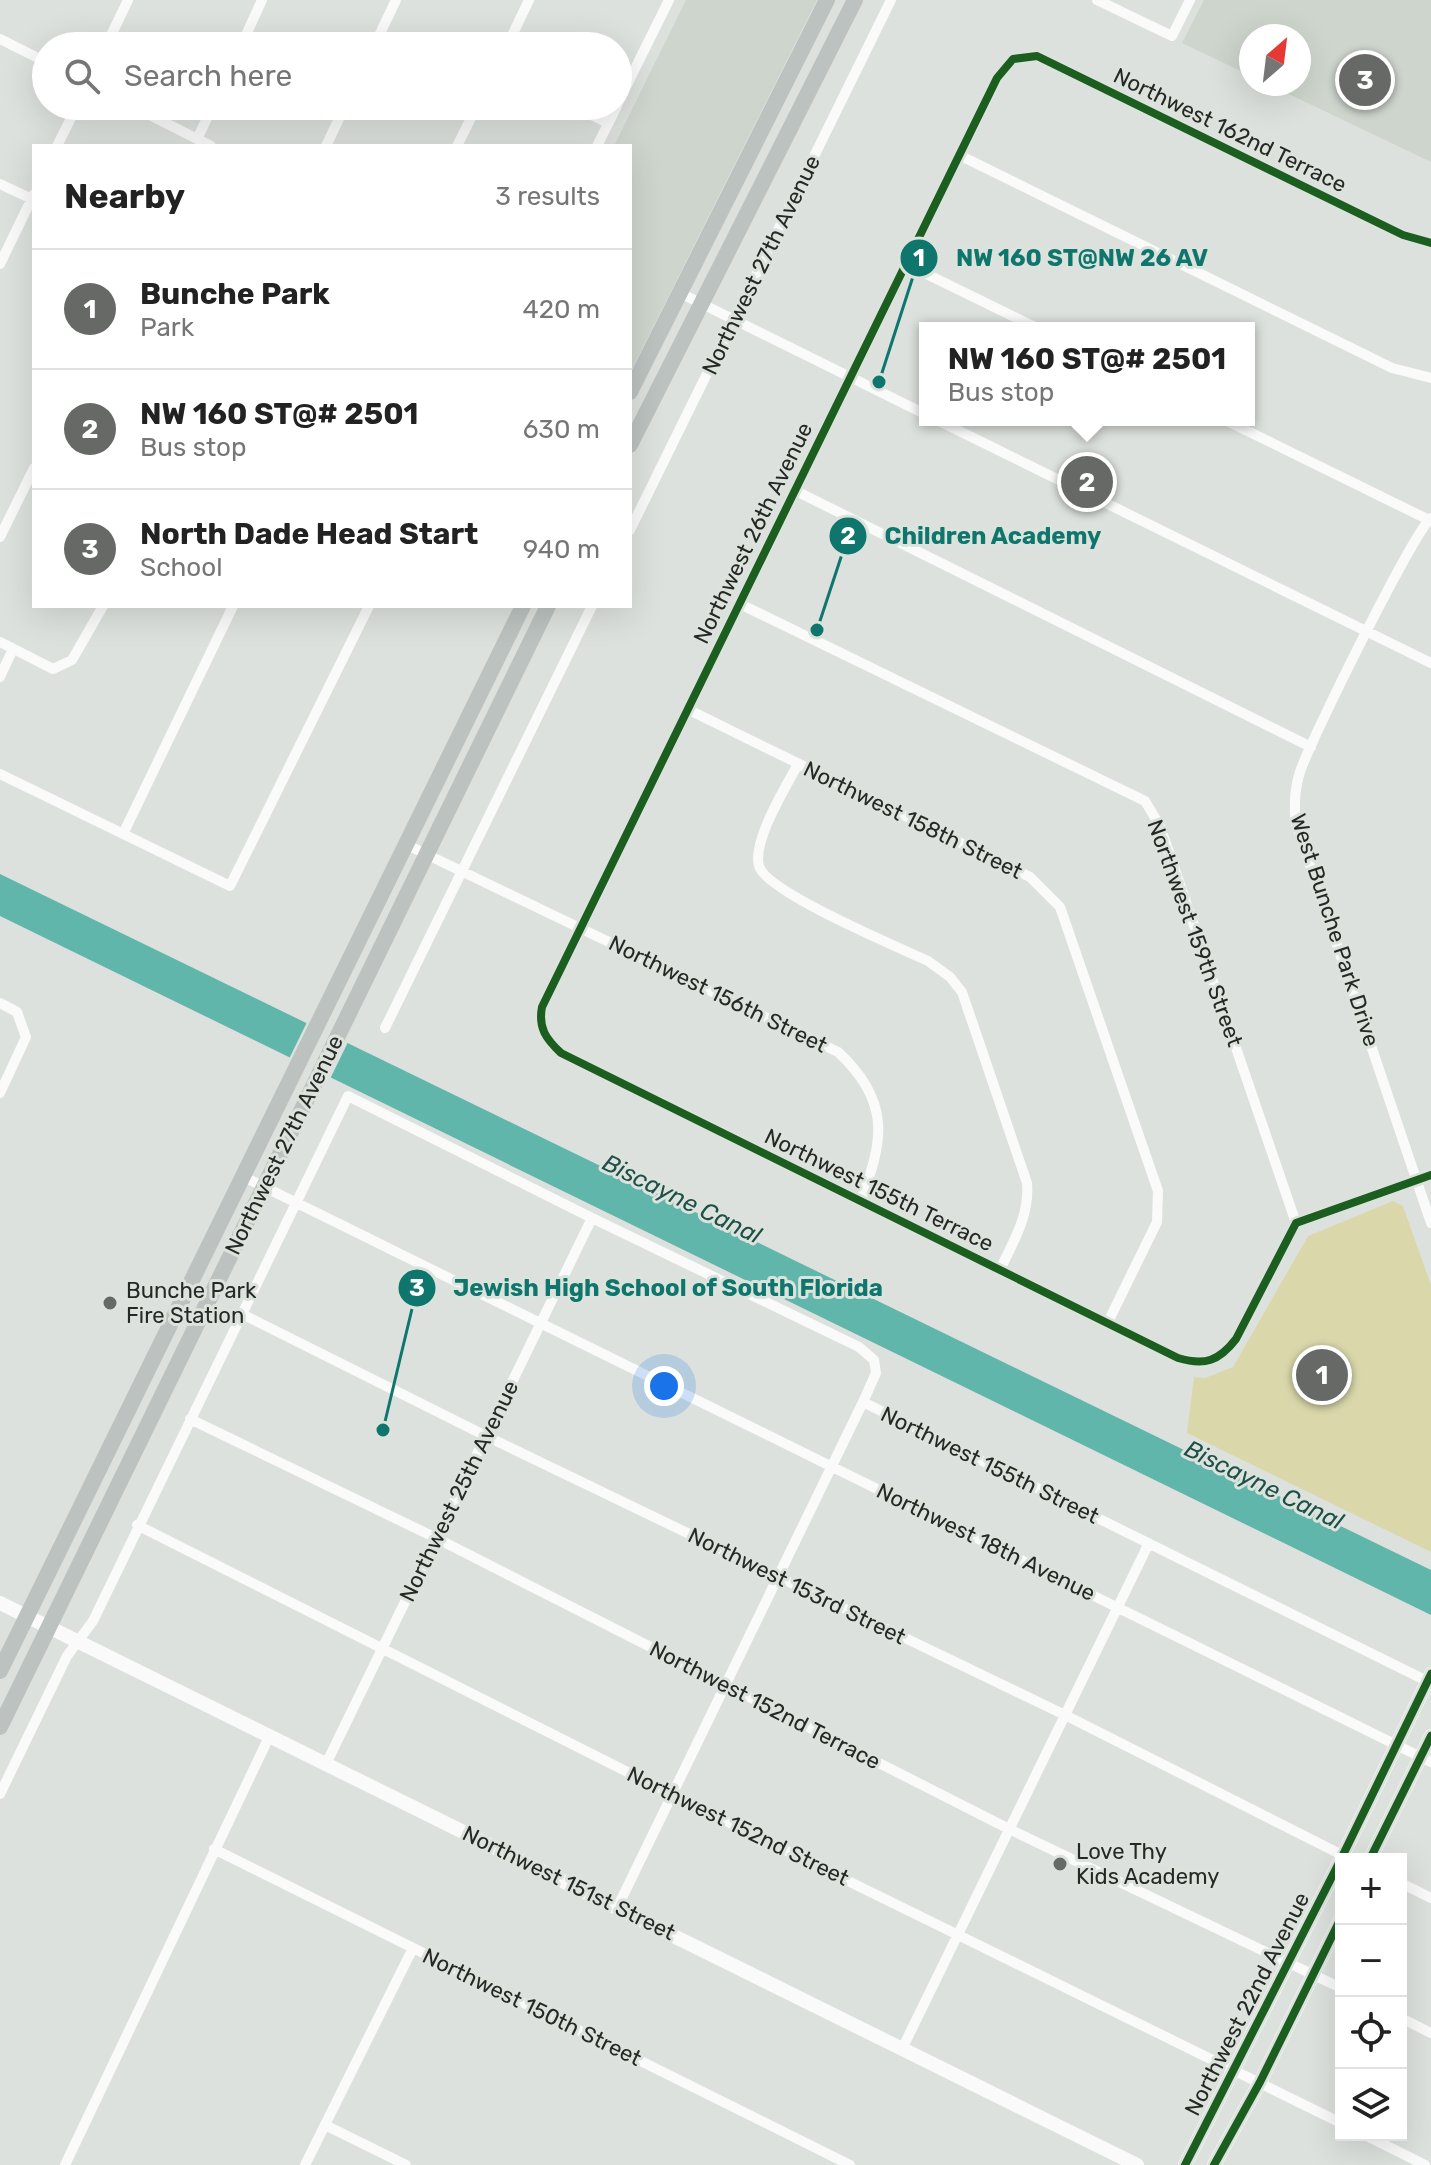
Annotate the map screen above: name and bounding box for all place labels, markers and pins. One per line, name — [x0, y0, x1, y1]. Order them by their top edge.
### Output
pin: 3 — [1339, 50, 1391, 110]
callout: NW 160 ST@NW 26 AV — [899, 234, 1224, 282]
pin: 2 — [1061, 452, 1113, 512]
callout: Children Academy — [828, 512, 1118, 560]
callout: Jewish High School of South Florida — [397, 1264, 899, 1312]
place label: Bunche Park Fire Station — [126, 1277, 257, 1329]
marker: Bunche Park Fire Station — [101, 1294, 119, 1312]
pin: 1 — [1296, 1345, 1348, 1405]
place label: Love Thy Kids Academy — [1076, 1838, 1219, 1890]
marker: Love Thy Kids Academy — [1051, 1855, 1069, 1873]

